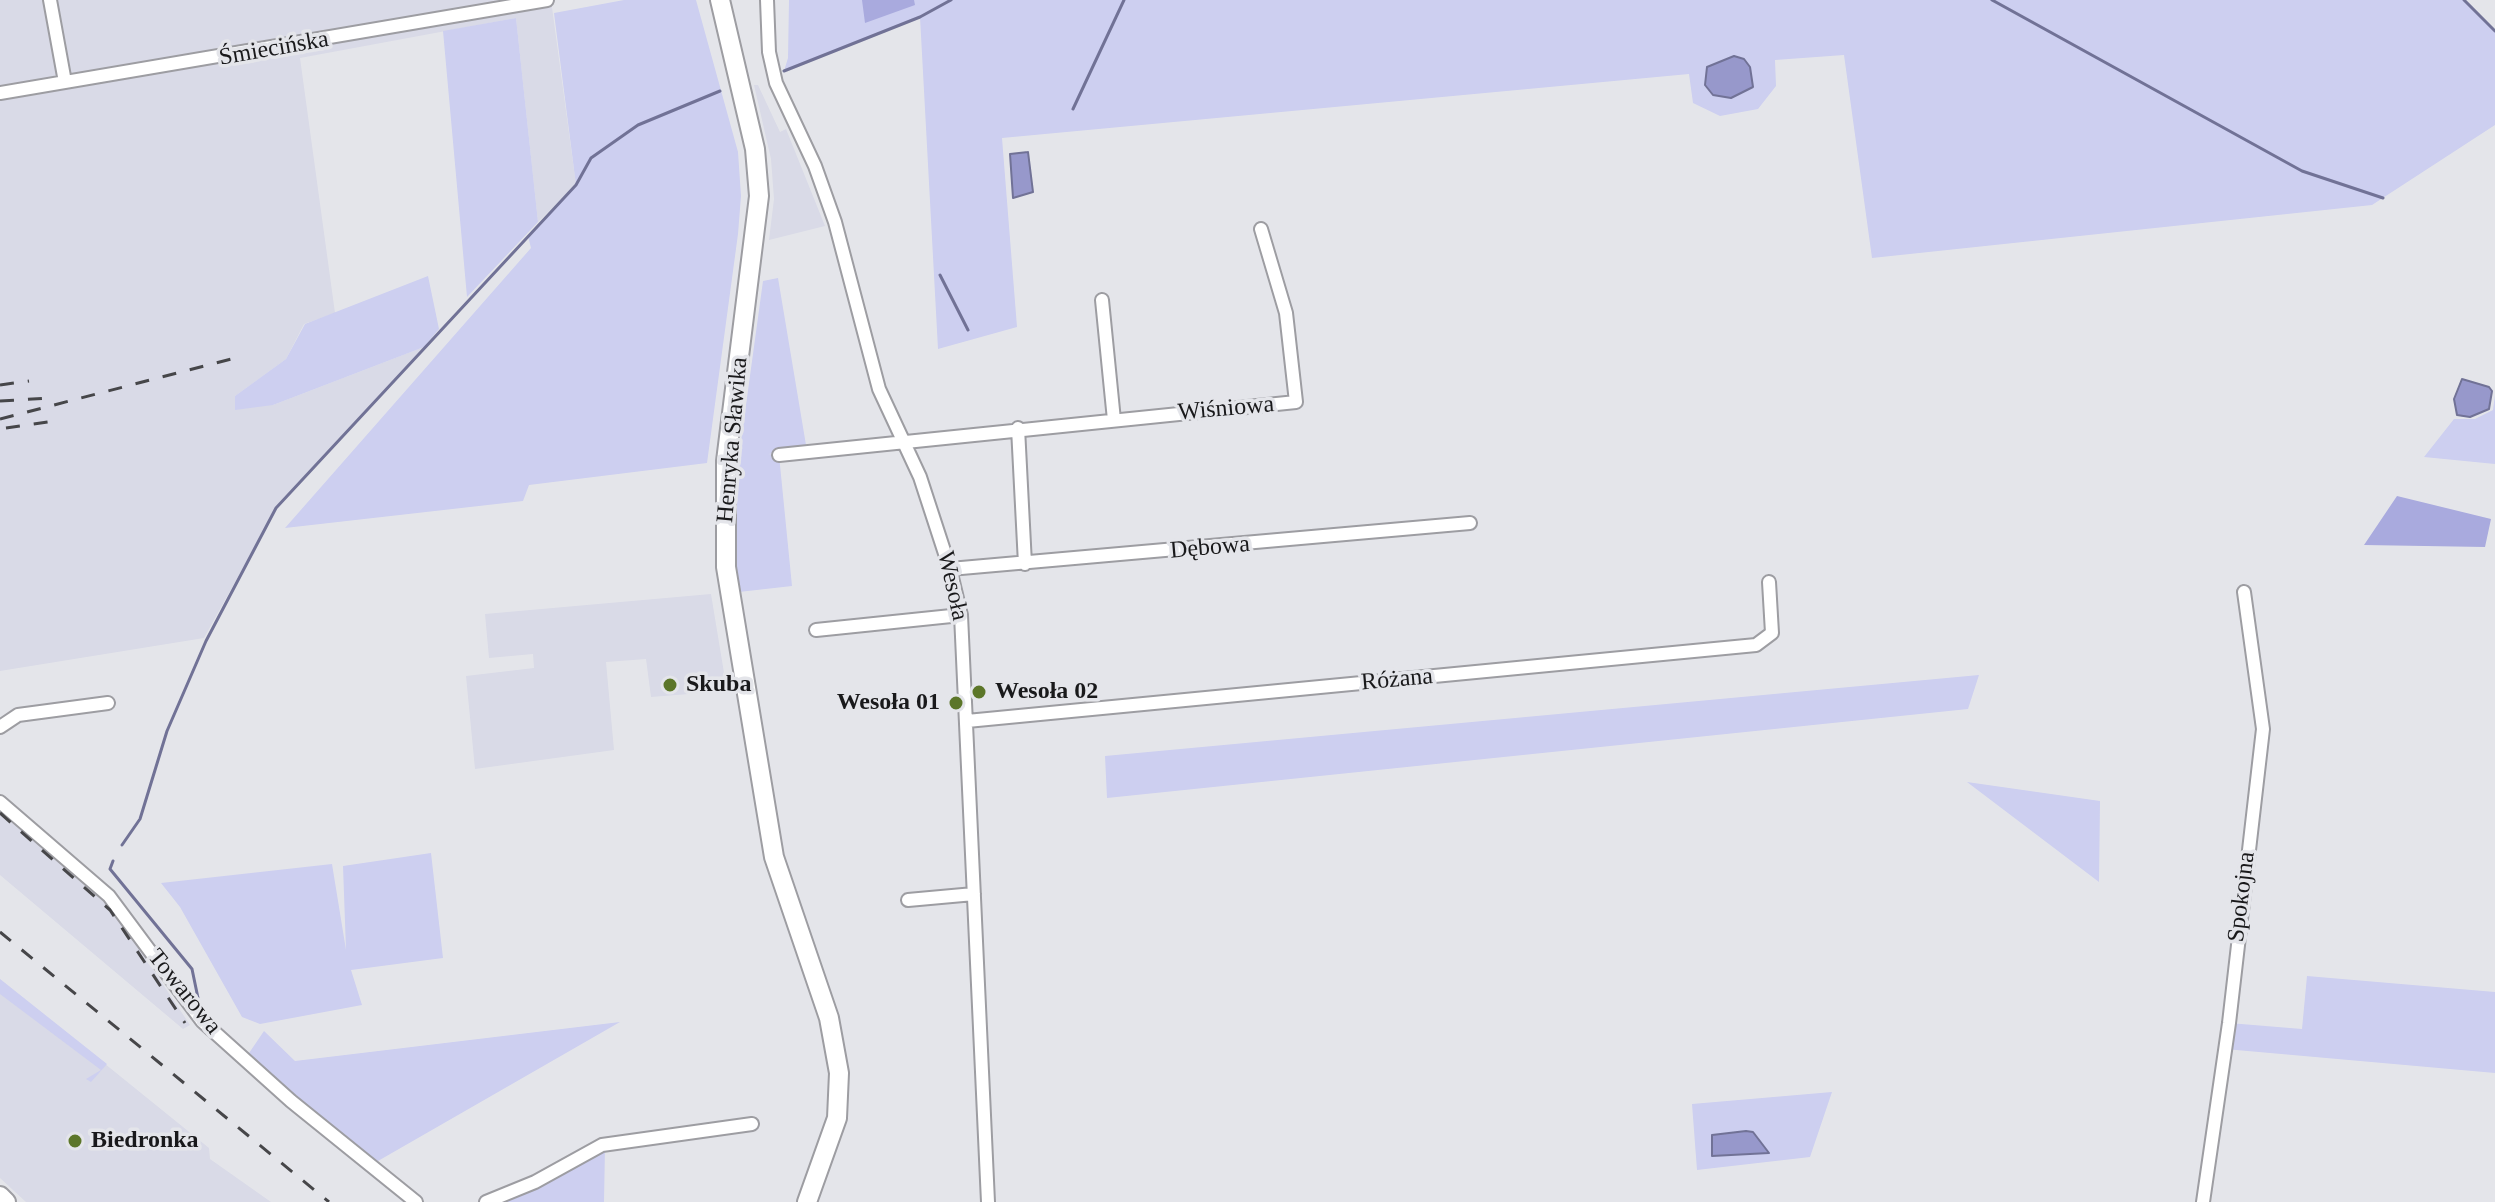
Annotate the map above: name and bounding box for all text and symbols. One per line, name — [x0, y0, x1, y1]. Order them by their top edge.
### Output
street label: Śmiecińska — [217, 25, 331, 73]
street label: Henryka Sławika — [711, 356, 755, 524]
street label: Wiśniowa — [1177, 390, 1275, 428]
street label: Dębowa — [1169, 530, 1251, 566]
street label: Wesoła — [930, 549, 974, 623]
street label: Różana — [1360, 663, 1434, 697]
place label: Skuba — [686, 671, 751, 699]
marker: Skuba — [661, 676, 679, 694]
place label: Wesoła 02 — [995, 678, 1098, 706]
marker: Wesoła 02 — [970, 683, 988, 701]
place label: Wesoła 01 — [837, 689, 940, 717]
marker: Wesoła 01 — [947, 694, 965, 712]
street label: Spokojna — [2222, 850, 2262, 944]
street label: Towarowa — [141, 944, 227, 1040]
place label: Biedronka — [91, 1127, 199, 1155]
marker: Biedronka — [66, 1132, 84, 1150]

